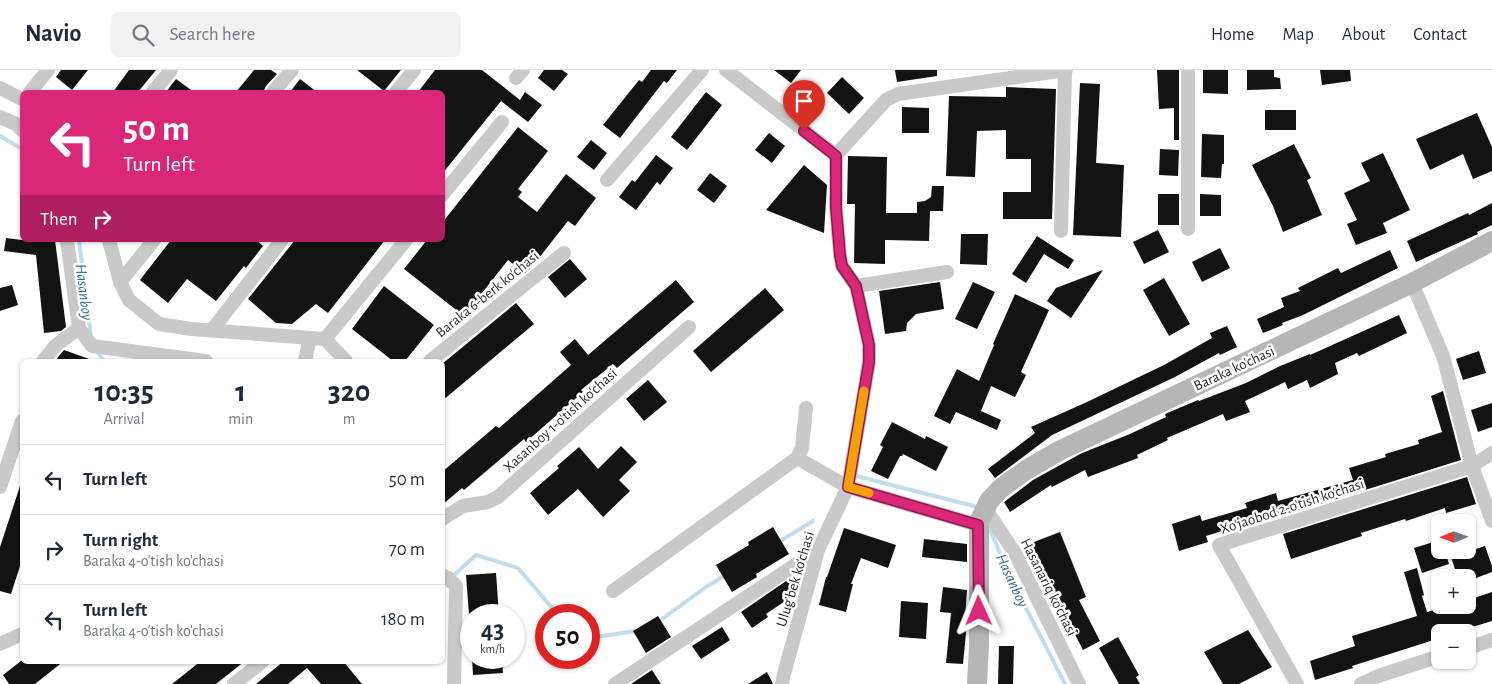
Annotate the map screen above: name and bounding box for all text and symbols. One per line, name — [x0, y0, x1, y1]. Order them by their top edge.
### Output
search box — [111, 12, 461, 57]
icon: search — [129, 21, 157, 49]
text: Navio — [25, 22, 81, 46]
text: Search here — [169, 25, 255, 44]
text: Home — [1211, 26, 1254, 44]
text: Map — [1282, 26, 1314, 44]
text: About — [1342, 26, 1385, 44]
text: Contact — [1413, 26, 1467, 44]
pin — [783, 80, 825, 131]
icon: arrive — [790, 87, 818, 115]
icon: left — [40, 110, 105, 175]
text: 50 m — [123, 112, 190, 147]
text: Turn left — [123, 153, 195, 175]
icon: right — [88, 205, 116, 233]
text: Then — [40, 210, 78, 229]
street label: Baraka 6-berk ko'chasi — [433, 248, 542, 340]
water label: Hasanboy — [73, 263, 95, 322]
street label: Baraka ko'chasi — [1192, 343, 1277, 394]
street label: Xasanboy 1-o'tish ko'chasi — [501, 366, 620, 475]
text: 10:35 — [95, 377, 154, 407]
text: 1 — [235, 377, 246, 407]
text: 320 — [328, 377, 370, 407]
text: Arrival — [104, 411, 145, 427]
text: min — [228, 411, 253, 427]
text: m — [343, 411, 355, 427]
icon: left — [40, 466, 68, 494]
text: Turn left — [83, 470, 147, 489]
text: 50 m — [389, 470, 425, 489]
street label: Xo'jaobod 2-o'tish ko'chasi — [1218, 476, 1366, 537]
north arrow — [1431, 514, 1476, 559]
map controls — [1431, 514, 1476, 669]
street label: Ulug'bek ko'chasi — [774, 530, 817, 629]
text: Turn right — [83, 531, 158, 550]
icon: right — [40, 536, 68, 564]
street label: Hasanariq ko'chasi — [1018, 536, 1080, 638]
text: 70 m — [389, 540, 425, 559]
water label: Hasanboy — [993, 551, 1032, 610]
text: Baraka 4-o'tish ko'chasi — [83, 553, 224, 569]
button: + — [1431, 569, 1476, 614]
position arrow — [952, 584, 1004, 636]
text: Turn left — [83, 601, 147, 620]
speed limit sign: 50 — [535, 604, 600, 669]
icon: left — [40, 606, 68, 634]
text: 180 m — [381, 610, 425, 629]
text: 43 — [481, 618, 504, 643]
text: Baraka 4-o'tish ko'chasi — [83, 623, 224, 639]
button: − — [1431, 624, 1476, 669]
text: km/h — [480, 643, 505, 655]

